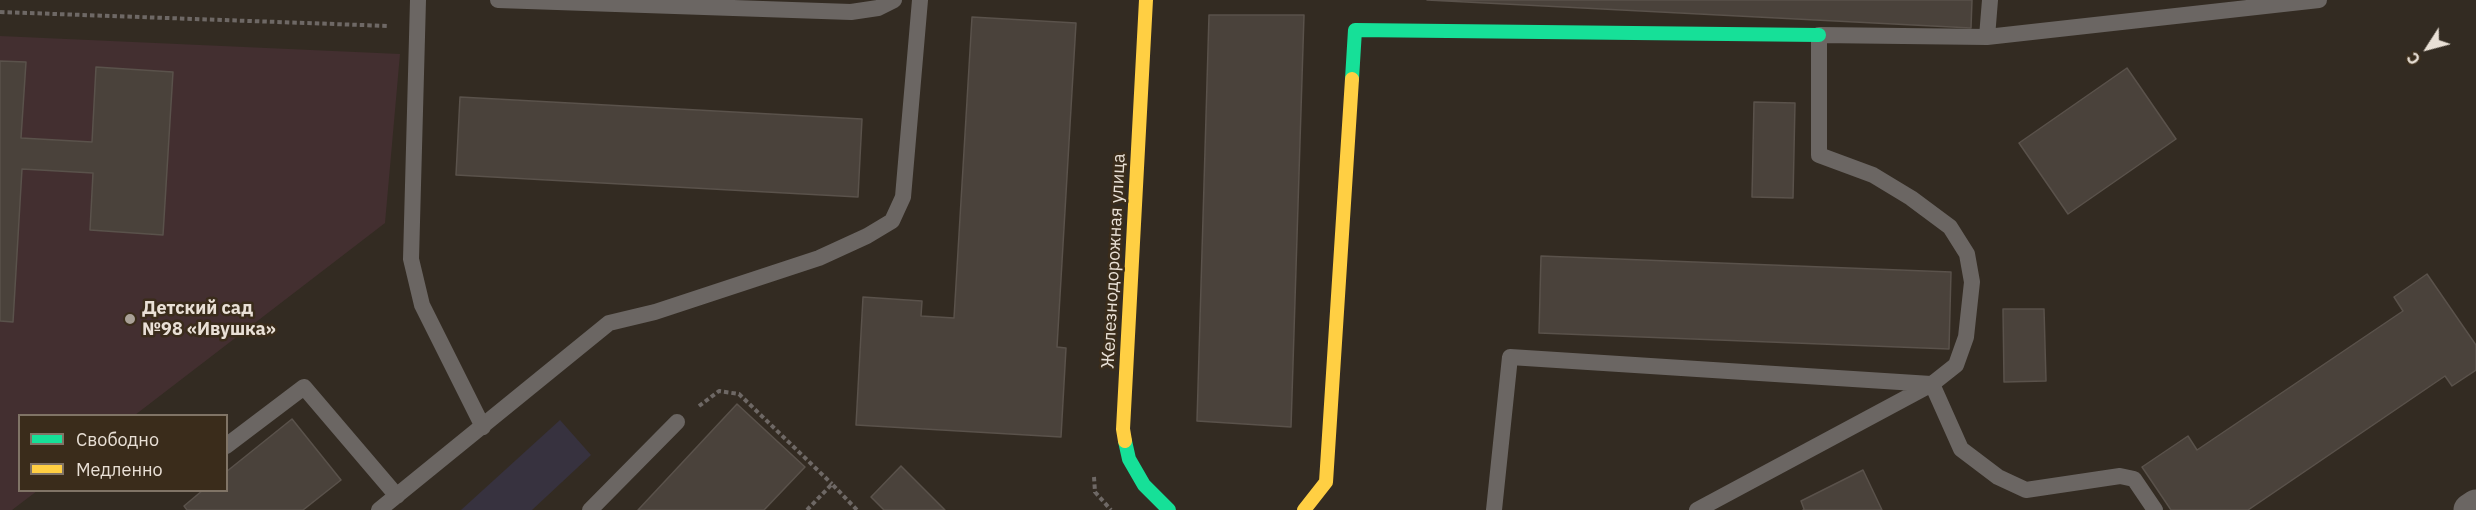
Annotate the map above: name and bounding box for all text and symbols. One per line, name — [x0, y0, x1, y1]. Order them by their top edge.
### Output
north arrow — [2398, 18, 2458, 78]
text: С — [2402, 48, 2425, 69]
street label: Железнодорожная улица — [1098, 153, 1130, 369]
place label: Детский сад №98 «Ивушка» — [142, 298, 276, 340]
marker: Детский сад №98 «Ивушка» — [123, 312, 137, 326]
legend — [18, 414, 228, 492]
text: Свободно — [76, 428, 159, 451]
text: Медленно — [76, 458, 163, 481]

